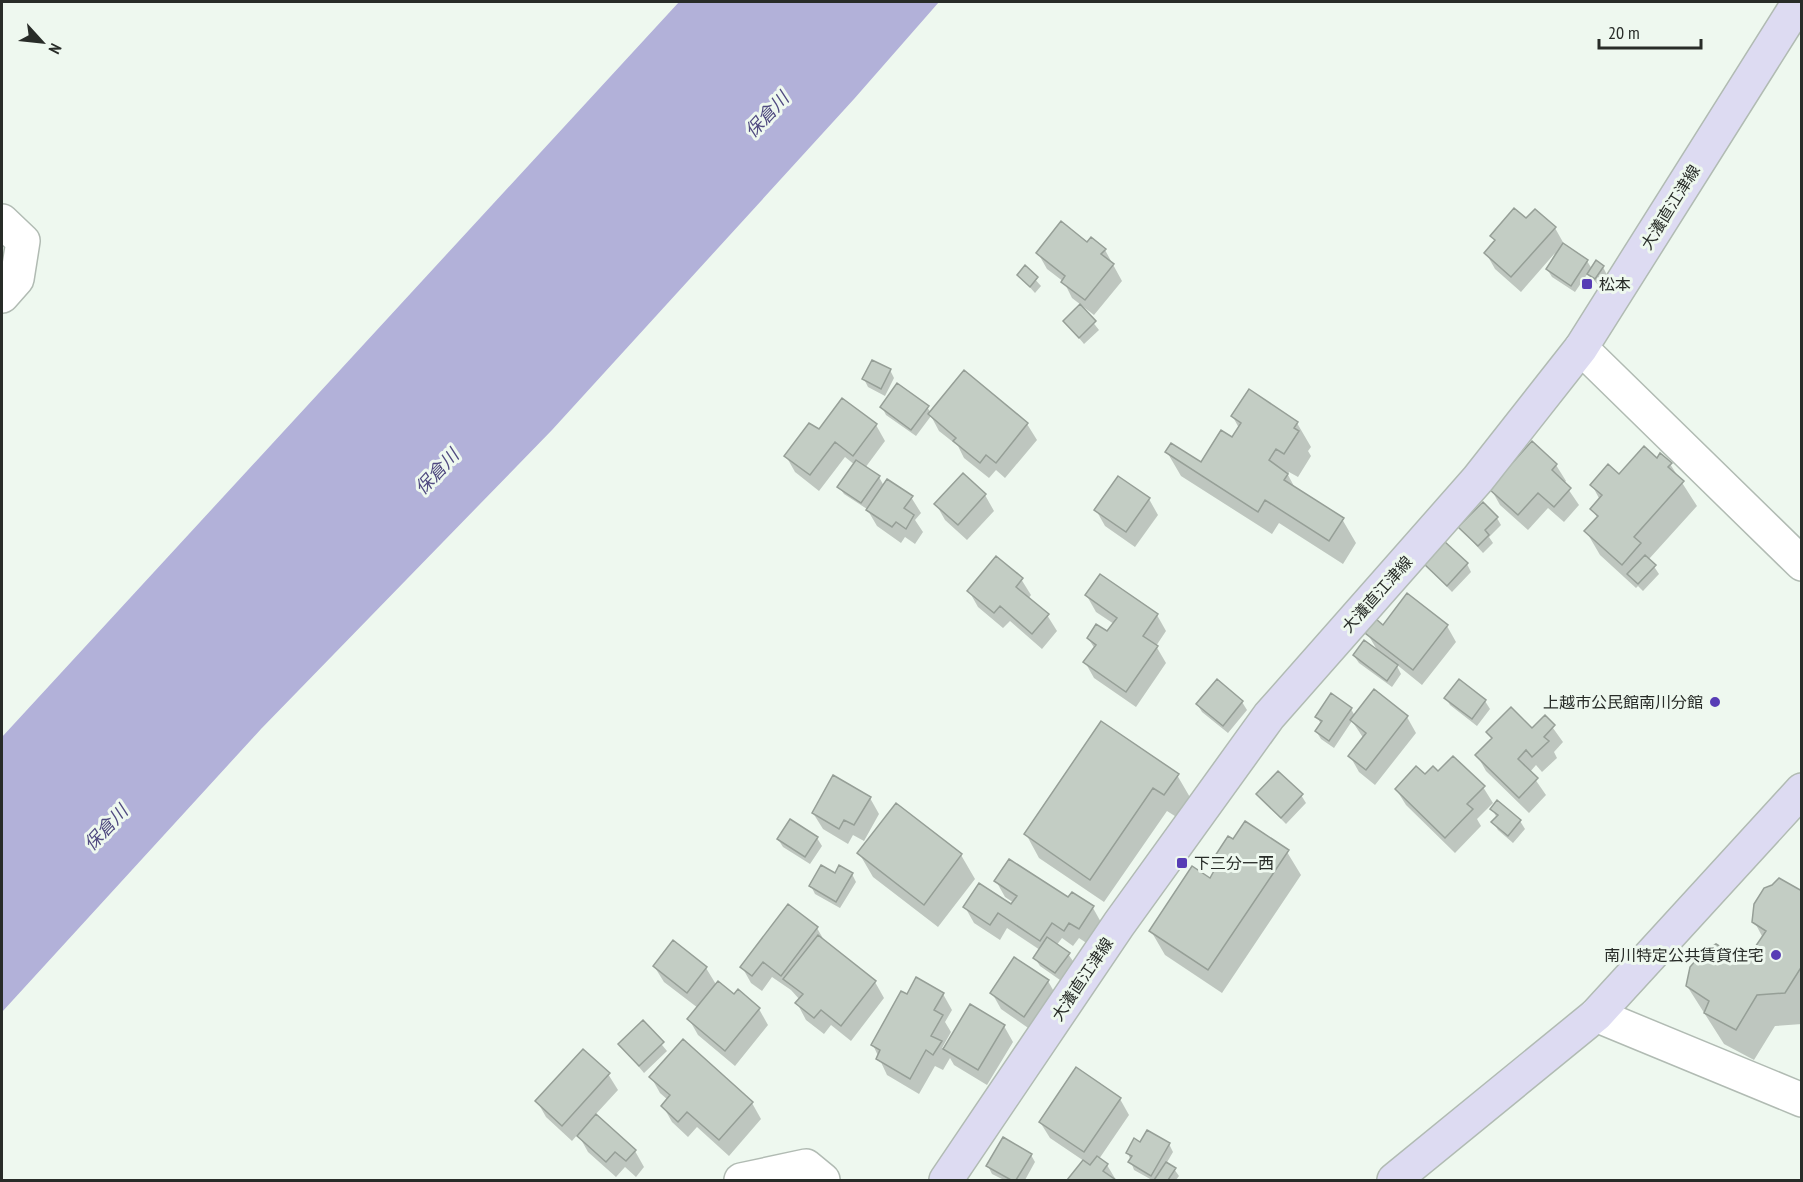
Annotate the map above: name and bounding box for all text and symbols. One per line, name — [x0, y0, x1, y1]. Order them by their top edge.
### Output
north arrow — [12, 12, 72, 72]
scale bar — [1599, 12, 1701, 50]
text: 20 m — [1608, 21, 1640, 44]
text: N — [44, 40, 66, 57]
water label: 保倉川 — [740, 86, 795, 142]
street label: 大瀁直江津線 — [1636, 161, 1704, 253]
place label: 松本 — [1599, 274, 1631, 294]
marker: 松本 — [1580, 277, 1594, 291]
water label: 保倉川 — [410, 443, 465, 499]
street label: 大瀁直江津線 — [1337, 552, 1417, 636]
place label: 上越市公民館南川分館 — [1543, 692, 1703, 712]
marker: 上越市公民館南川分館 — [1708, 695, 1722, 709]
water label: 保倉川 — [79, 799, 134, 855]
place label: 下三分一西 — [1194, 853, 1274, 873]
marker: 下三分一西 — [1175, 856, 1189, 870]
street label: 大瀁直江津線 — [1047, 934, 1117, 1024]
place label: 南川特定公共賃貸住宅 — [1604, 945, 1764, 965]
marker: 南川特定公共賃貸住宅 — [1769, 948, 1783, 962]

